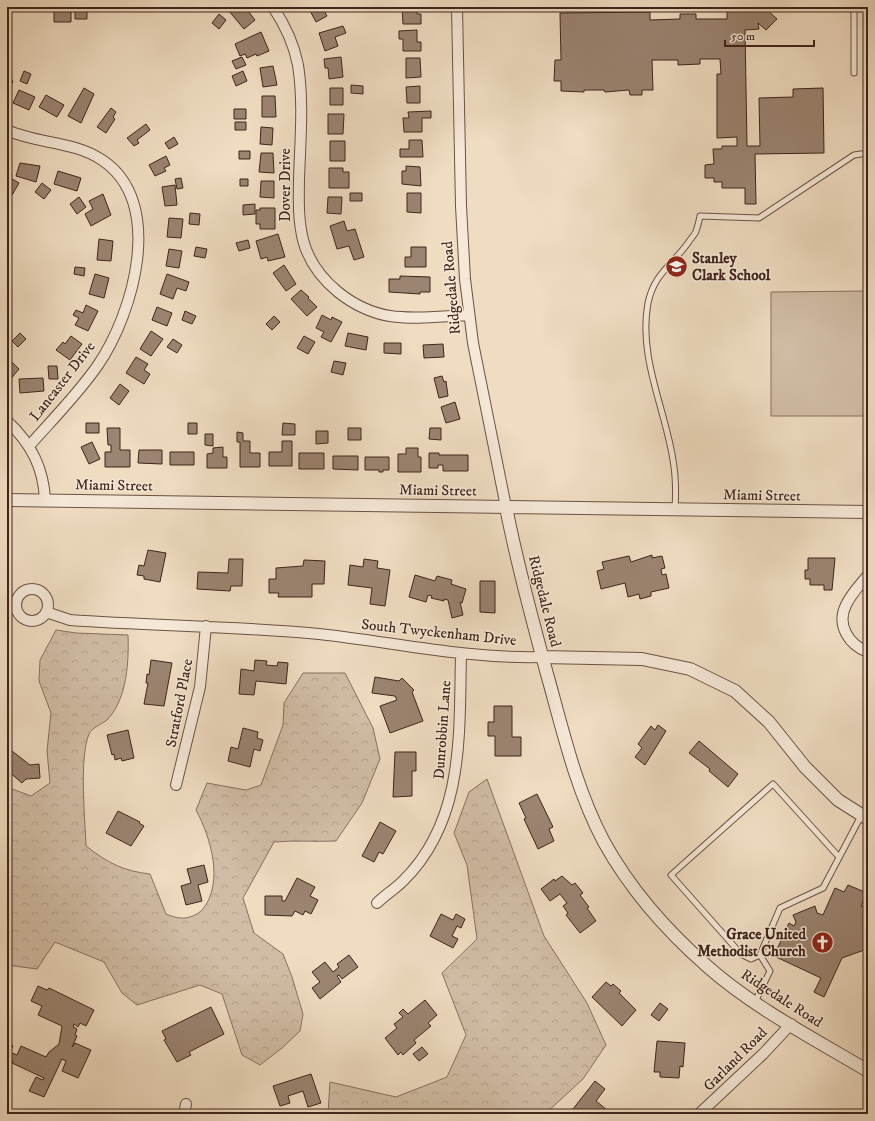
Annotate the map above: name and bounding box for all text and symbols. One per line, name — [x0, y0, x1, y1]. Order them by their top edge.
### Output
scale bar — [725, 22, 814, 48]
text: 50 m — [731, 29, 755, 44]
street label: Dover Drive — [276, 148, 295, 222]
street label: Ridgedale Road — [438, 240, 465, 335]
place label: Stanley Clark School — [692, 249, 771, 285]
school or university icon: Stanley Clark School — [663, 254, 689, 280]
street label: Lancaster Drive — [25, 338, 99, 425]
street label: Miami Street — [75, 475, 153, 496]
street label: Miami Street — [399, 480, 477, 501]
street label: Miami Street — [723, 485, 801, 506]
street label: Ridgedale Road — [524, 553, 565, 649]
street label: South Twyckenham Drive — [360, 615, 517, 650]
street label: Stratford Place — [162, 657, 197, 749]
street label: Dunrobbin Lane — [430, 680, 455, 780]
place label: Grace United Methodist Church — [697, 925, 807, 961]
church icon: Grace United Methodist Church — [809, 930, 835, 956]
street label: Ridgedale Road — [737, 965, 827, 1032]
street label: Garland Road — [699, 1023, 772, 1095]

